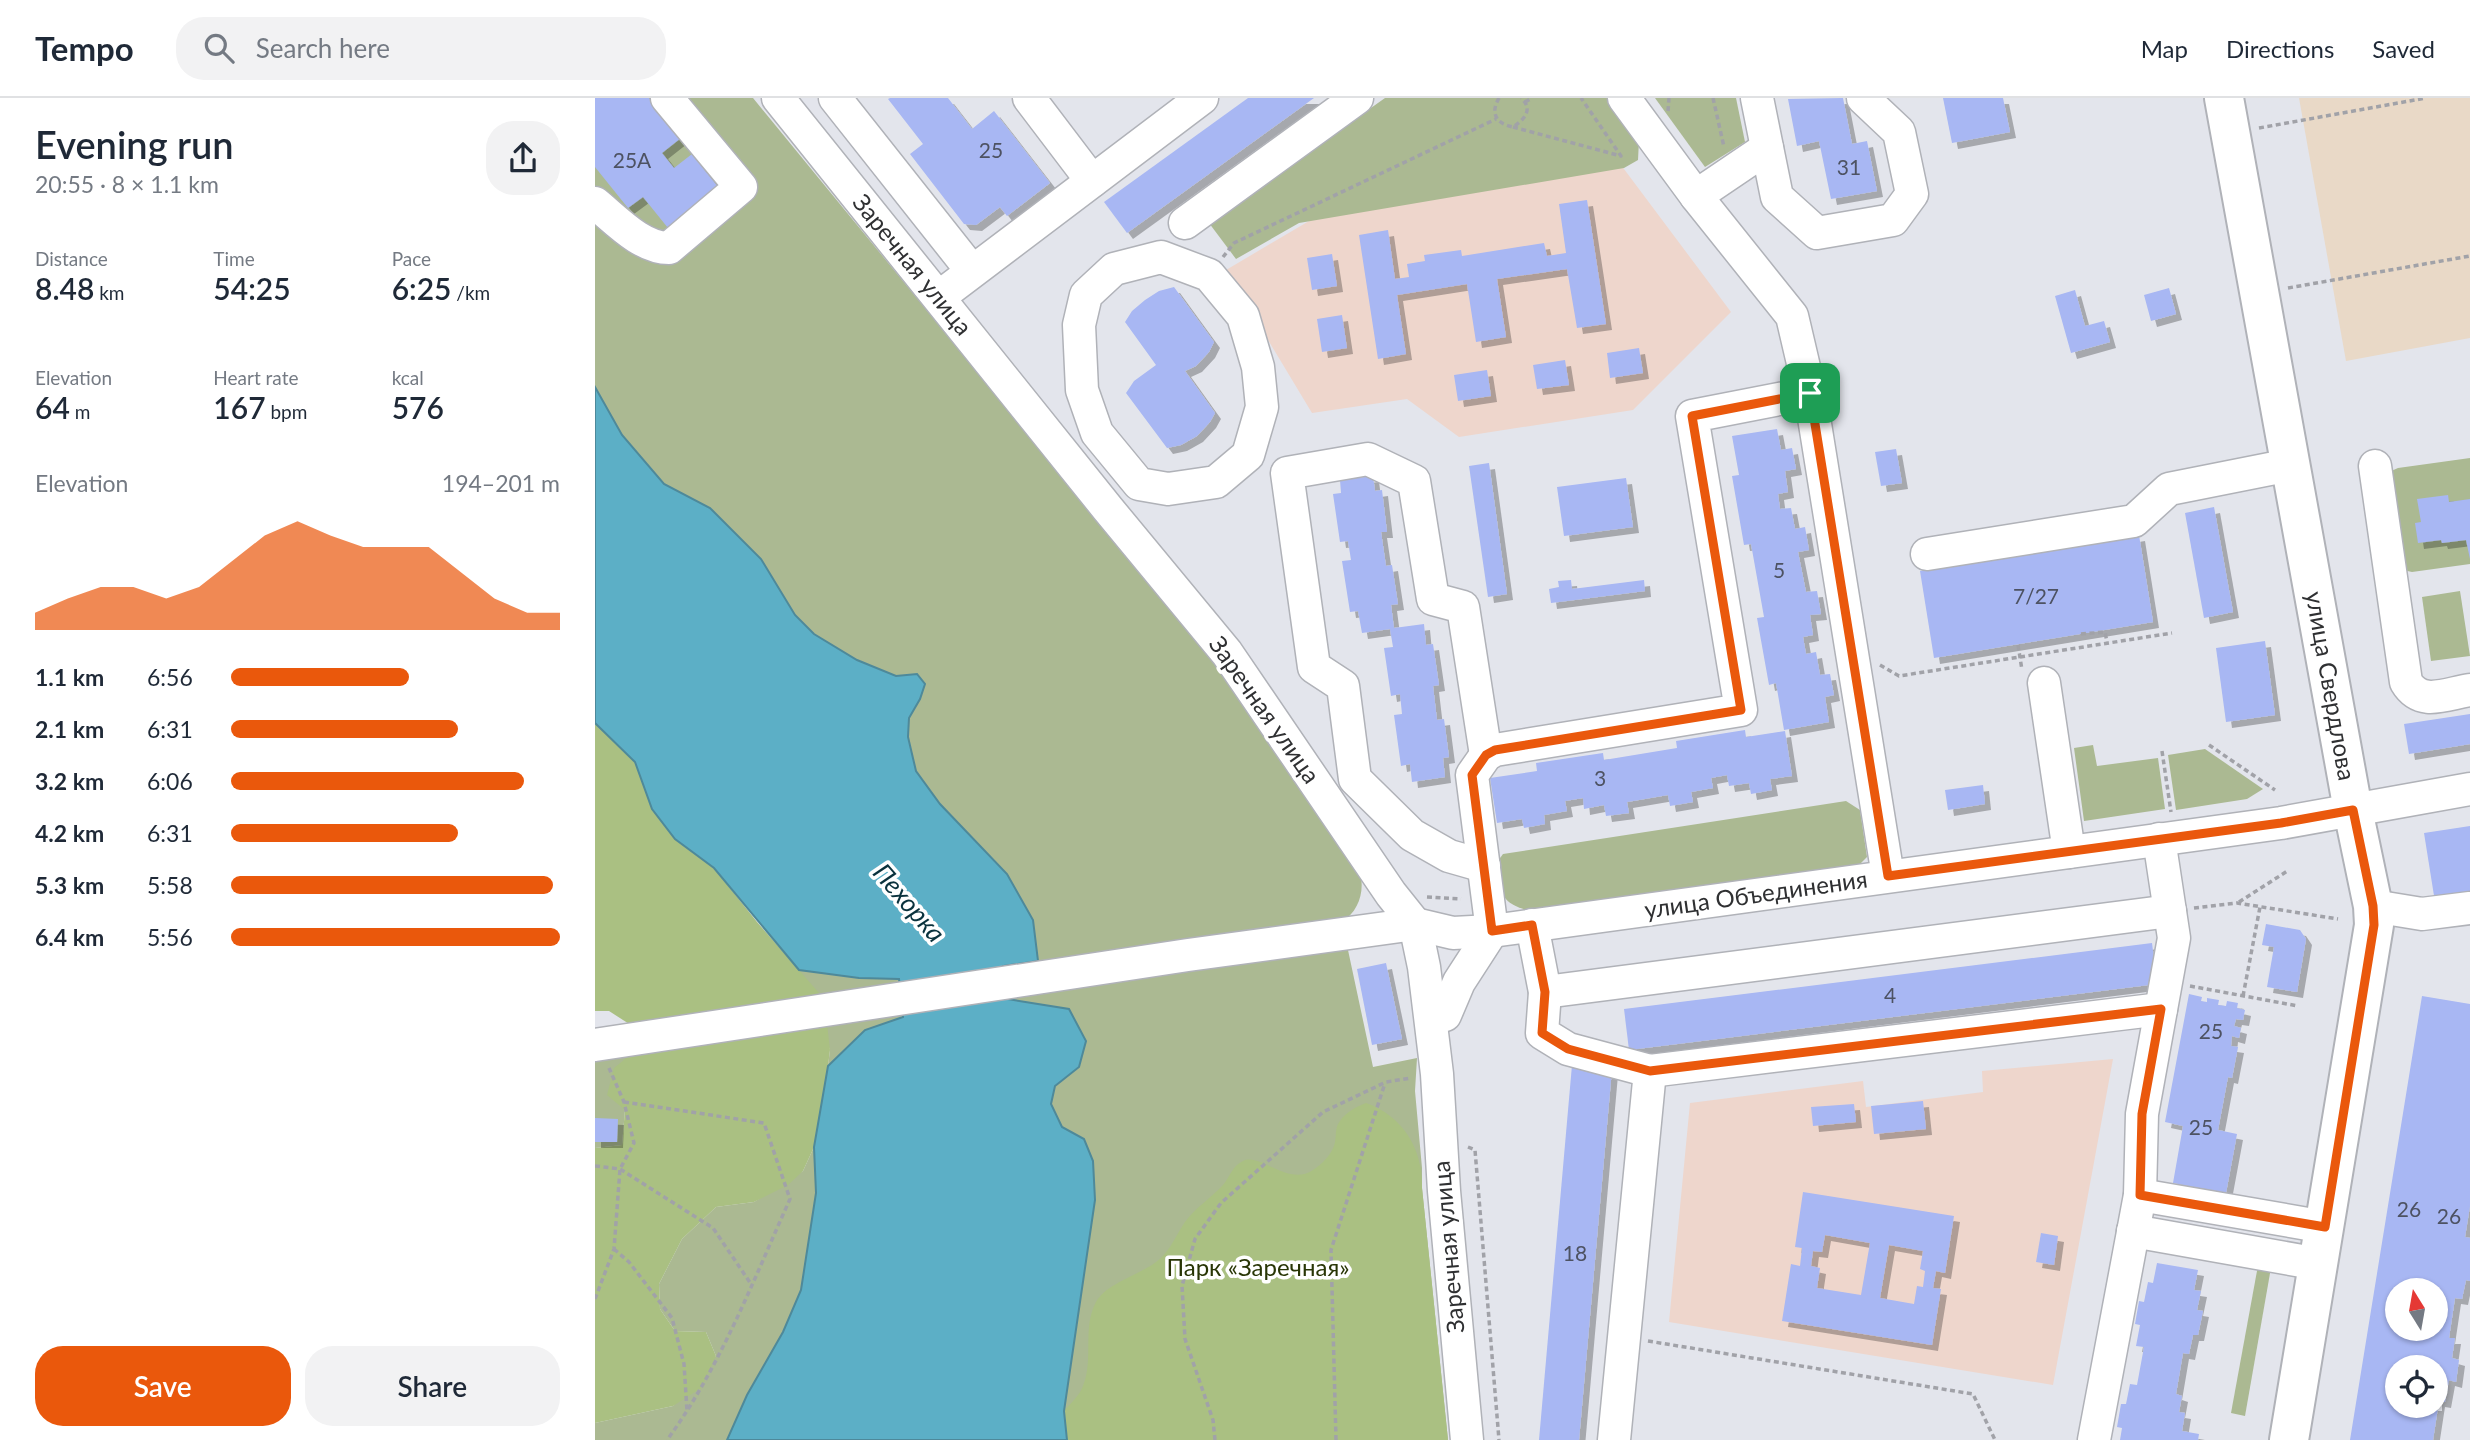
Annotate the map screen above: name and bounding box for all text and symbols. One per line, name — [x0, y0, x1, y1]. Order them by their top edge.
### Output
search box — [176, 17, 666, 80]
text: Tempo — [35, 28, 134, 68]
icon: search — [200, 29, 238, 67]
text: Search here — [256, 32, 390, 64]
text: Map — [2141, 34, 2188, 63]
text: Directions — [2226, 34, 2334, 63]
text: Saved — [2372, 34, 2435, 63]
text: Evening run — [35, 121, 234, 167]
button: share — [486, 121, 560, 195]
house number: 25 — [979, 137, 1003, 162]
house number: 25А — [613, 147, 652, 172]
house number: 31 — [1837, 154, 1861, 179]
text: 20:55 · 8 × 1.1 km — [35, 170, 219, 198]
street label: Заречная улица — [847, 188, 979, 340]
text: Distance — [35, 247, 108, 270]
text: Time — [213, 247, 255, 270]
text: Pace — [392, 247, 431, 270]
text: 8.48 — [35, 270, 94, 306]
text: 54:25 — [213, 270, 291, 306]
text: 6:25 — [392, 270, 451, 306]
text: km — [94, 281, 124, 304]
text: /km — [451, 281, 490, 304]
pin — [1780, 363, 1840, 423]
text: Elevation — [35, 366, 112, 389]
text: Heart rate — [213, 366, 299, 389]
text: kcal — [392, 366, 424, 389]
icon: arrive — [1791, 374, 1829, 412]
text: 64 — [35, 389, 70, 425]
text: 167 — [213, 389, 266, 425]
text: 576 — [392, 389, 444, 425]
text: m — [70, 400, 90, 423]
text: bpm — [266, 400, 307, 423]
text: Elevation — [35, 469, 128, 497]
text: 194–201 m — [442, 469, 560, 497]
house number: 5 — [1773, 557, 1785, 582]
house number: 7/27 — [2013, 583, 2059, 608]
street label: улица Свердлова — [2301, 589, 2362, 783]
street label: Заречная улица — [1204, 630, 1327, 788]
text: 1.1 km — [35, 663, 104, 691]
text: 6:56 — [147, 663, 193, 691]
text: 2.1 km — [35, 715, 104, 743]
text: 6:31 — [147, 715, 193, 743]
house number: 3 — [1594, 765, 1606, 790]
text: 3.2 km — [35, 767, 104, 795]
text: 6:06 — [147, 767, 193, 795]
text: 4.2 km — [35, 819, 104, 847]
text: 6:31 — [147, 819, 193, 847]
water label: Пехорка — [867, 856, 953, 948]
street label: улица Объединения — [1642, 864, 1869, 924]
text: 5.3 km — [35, 871, 104, 899]
text: 5:58 — [147, 871, 193, 899]
text: 6.4 km — [35, 923, 104, 951]
text: 5:56 — [147, 923, 193, 951]
house number: 4 — [1884, 982, 1896, 1007]
house number: 25 — [2199, 1018, 2223, 1043]
house number: 25 — [2189, 1114, 2213, 1139]
street label: Заречная улица — [1426, 1160, 1469, 1335]
house number: 26 — [2397, 1196, 2421, 1221]
house number: 26 — [2437, 1203, 2461, 1228]
house number: 18 — [1563, 1240, 1587, 1265]
park label: Парк «Заречная» — [1166, 1252, 1350, 1281]
north arrow — [2385, 1278, 2448, 1340]
map controls — [2385, 1278, 2448, 1418]
button: Save — [35, 1346, 291, 1426]
button: Share — [305, 1346, 560, 1426]
button: locate — [2385, 1355, 2448, 1418]

